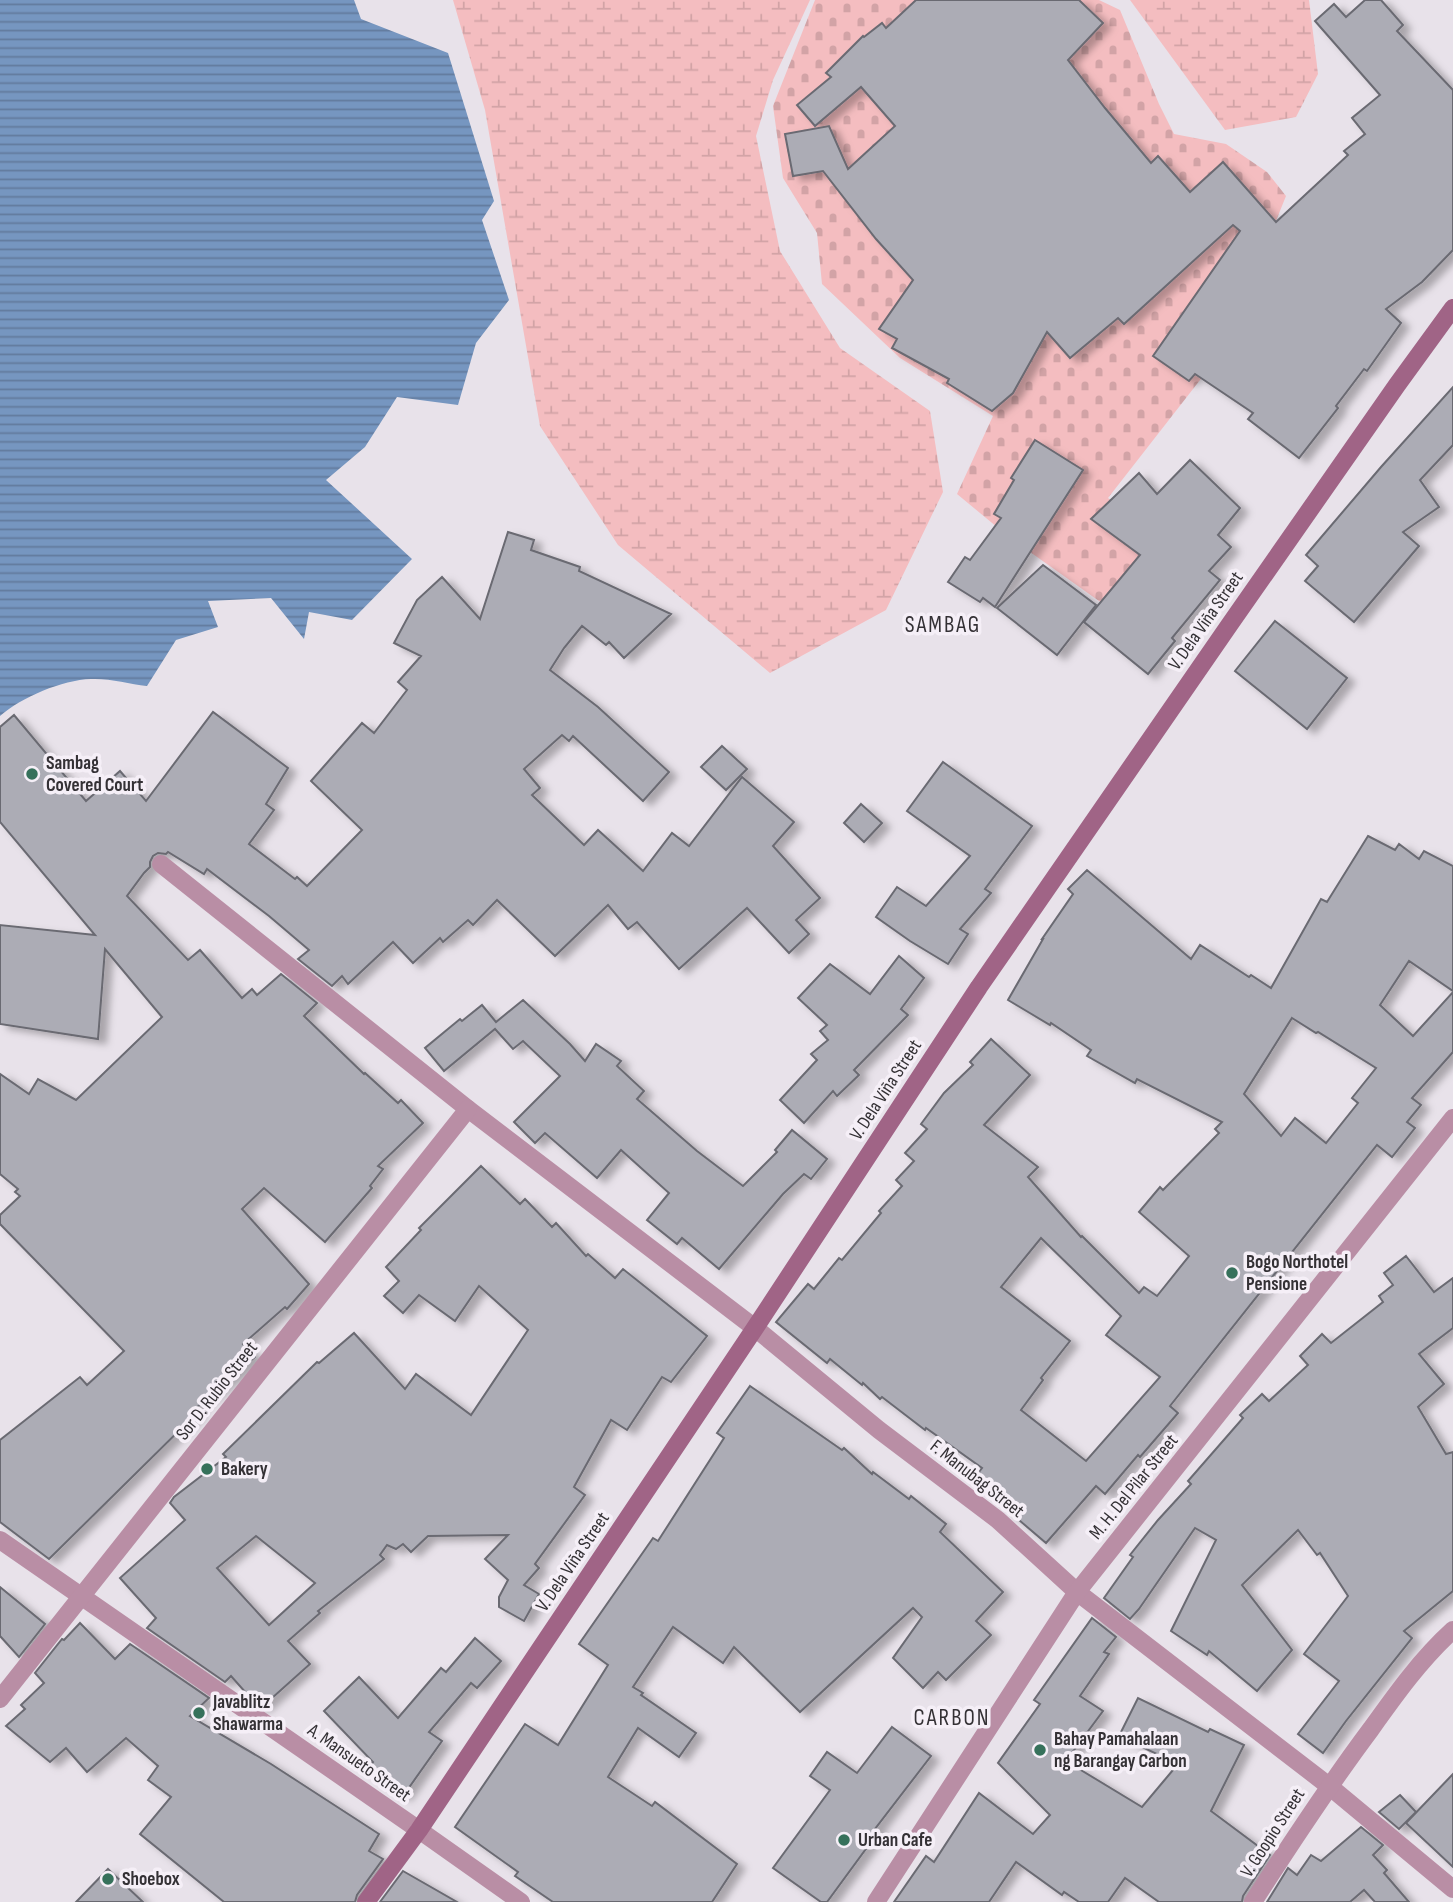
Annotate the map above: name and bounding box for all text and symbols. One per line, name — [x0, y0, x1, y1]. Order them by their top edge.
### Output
street label: V. Dela Viña Street — [1164, 567, 1249, 675]
district label: SAMBAG — [905, 611, 981, 639]
place label: Sambag Covered Court — [46, 752, 143, 797]
marker: Sambag Covered Court — [24, 766, 40, 782]
street label: V. Dela Viña Street — [845, 1035, 927, 1145]
place label: Bogo Northotel Pensione — [1246, 1251, 1348, 1296]
marker: Bogo Northotel Pensione — [1224, 1265, 1240, 1281]
street label: Sor D. Rubio Street — [171, 1337, 263, 1445]
street label: M. H. Del Pilar Street — [1085, 1430, 1184, 1544]
street label: F. Manubag Street — [925, 1435, 1029, 1523]
place label: Bakery — [221, 1458, 268, 1481]
marker: Bakery — [199, 1461, 215, 1477]
street label: V. Dela Viña Street — [531, 1508, 615, 1616]
place label: Javablitz Shawarma — [212, 1691, 283, 1736]
district label: CARBON — [914, 1704, 990, 1732]
marker: Javablitz Shawarma — [191, 1705, 207, 1721]
street label: A. Mansueto Street — [302, 1718, 415, 1807]
place label: Bahay Pamahalaan ng Barangay Carbon — [1054, 1728, 1187, 1773]
marker: Bahay Pamahalaan ng Barangay Carbon — [1032, 1742, 1048, 1758]
street label: V. Goopio Street — [1236, 1784, 1310, 1882]
place label: Urban Cafe — [858, 1829, 932, 1852]
marker: Urban Cafe — [836, 1832, 852, 1848]
place label: Shoebox — [122, 1868, 180, 1891]
marker: Shoebox — [100, 1871, 116, 1887]

